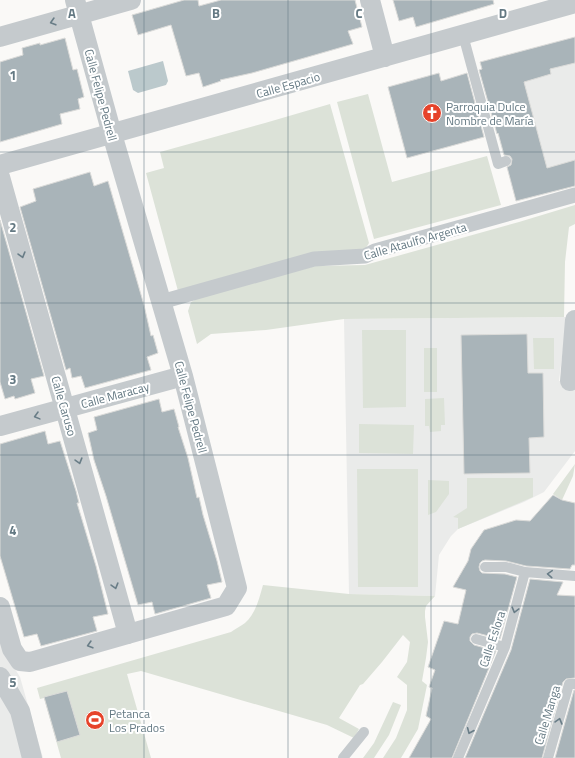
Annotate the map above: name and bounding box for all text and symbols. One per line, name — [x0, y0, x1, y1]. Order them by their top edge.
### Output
text: A — [68, 3, 76, 23]
text: B — [212, 3, 220, 23]
text: C — [355, 3, 363, 23]
text: D — [499, 3, 507, 23]
one-way arrow — [50, 17, 57, 26]
street label: Calle Felipe Pedrell — [80, 47, 122, 143]
text: 1 — [9, 65, 17, 85]
street label: Calle Espacio — [254, 67, 322, 103]
place label: Parroquia Dulce Nombre de María — [446, 97, 533, 130]
church icon: Parroquia Dulce Nombre de María — [421, 102, 443, 124]
text: 2 — [9, 217, 17, 237]
street label: Calle Ataulfo Argenta — [361, 217, 469, 265]
one-way arrow — [17, 251, 26, 258]
street label: Calle Felipe Pedrell — [170, 359, 212, 455]
text: 3 — [9, 369, 17, 389]
street label: Calle Caruso — [46, 374, 82, 438]
street label: Calle Maracay — [79, 377, 151, 413]
one-way arrow — [34, 411, 41, 419]
one-way arrow — [74, 457, 83, 464]
text: 4 — [9, 520, 17, 540]
one-way arrow — [547, 569, 553, 578]
one-way arrow — [110, 583, 118, 590]
one-way arrow — [511, 606, 520, 613]
street label: Calle Eslora — [474, 608, 510, 670]
one-way arrow — [87, 640, 94, 649]
text: 5 — [9, 672, 17, 692]
street label: Calle Manga — [529, 683, 565, 747]
place label: Petanca Los Prados — [109, 704, 165, 737]
sports icon: Petanca Los Prados — [84, 709, 106, 731]
one-way arrow — [554, 717, 562, 724]
one-way arrow — [466, 728, 474, 735]

